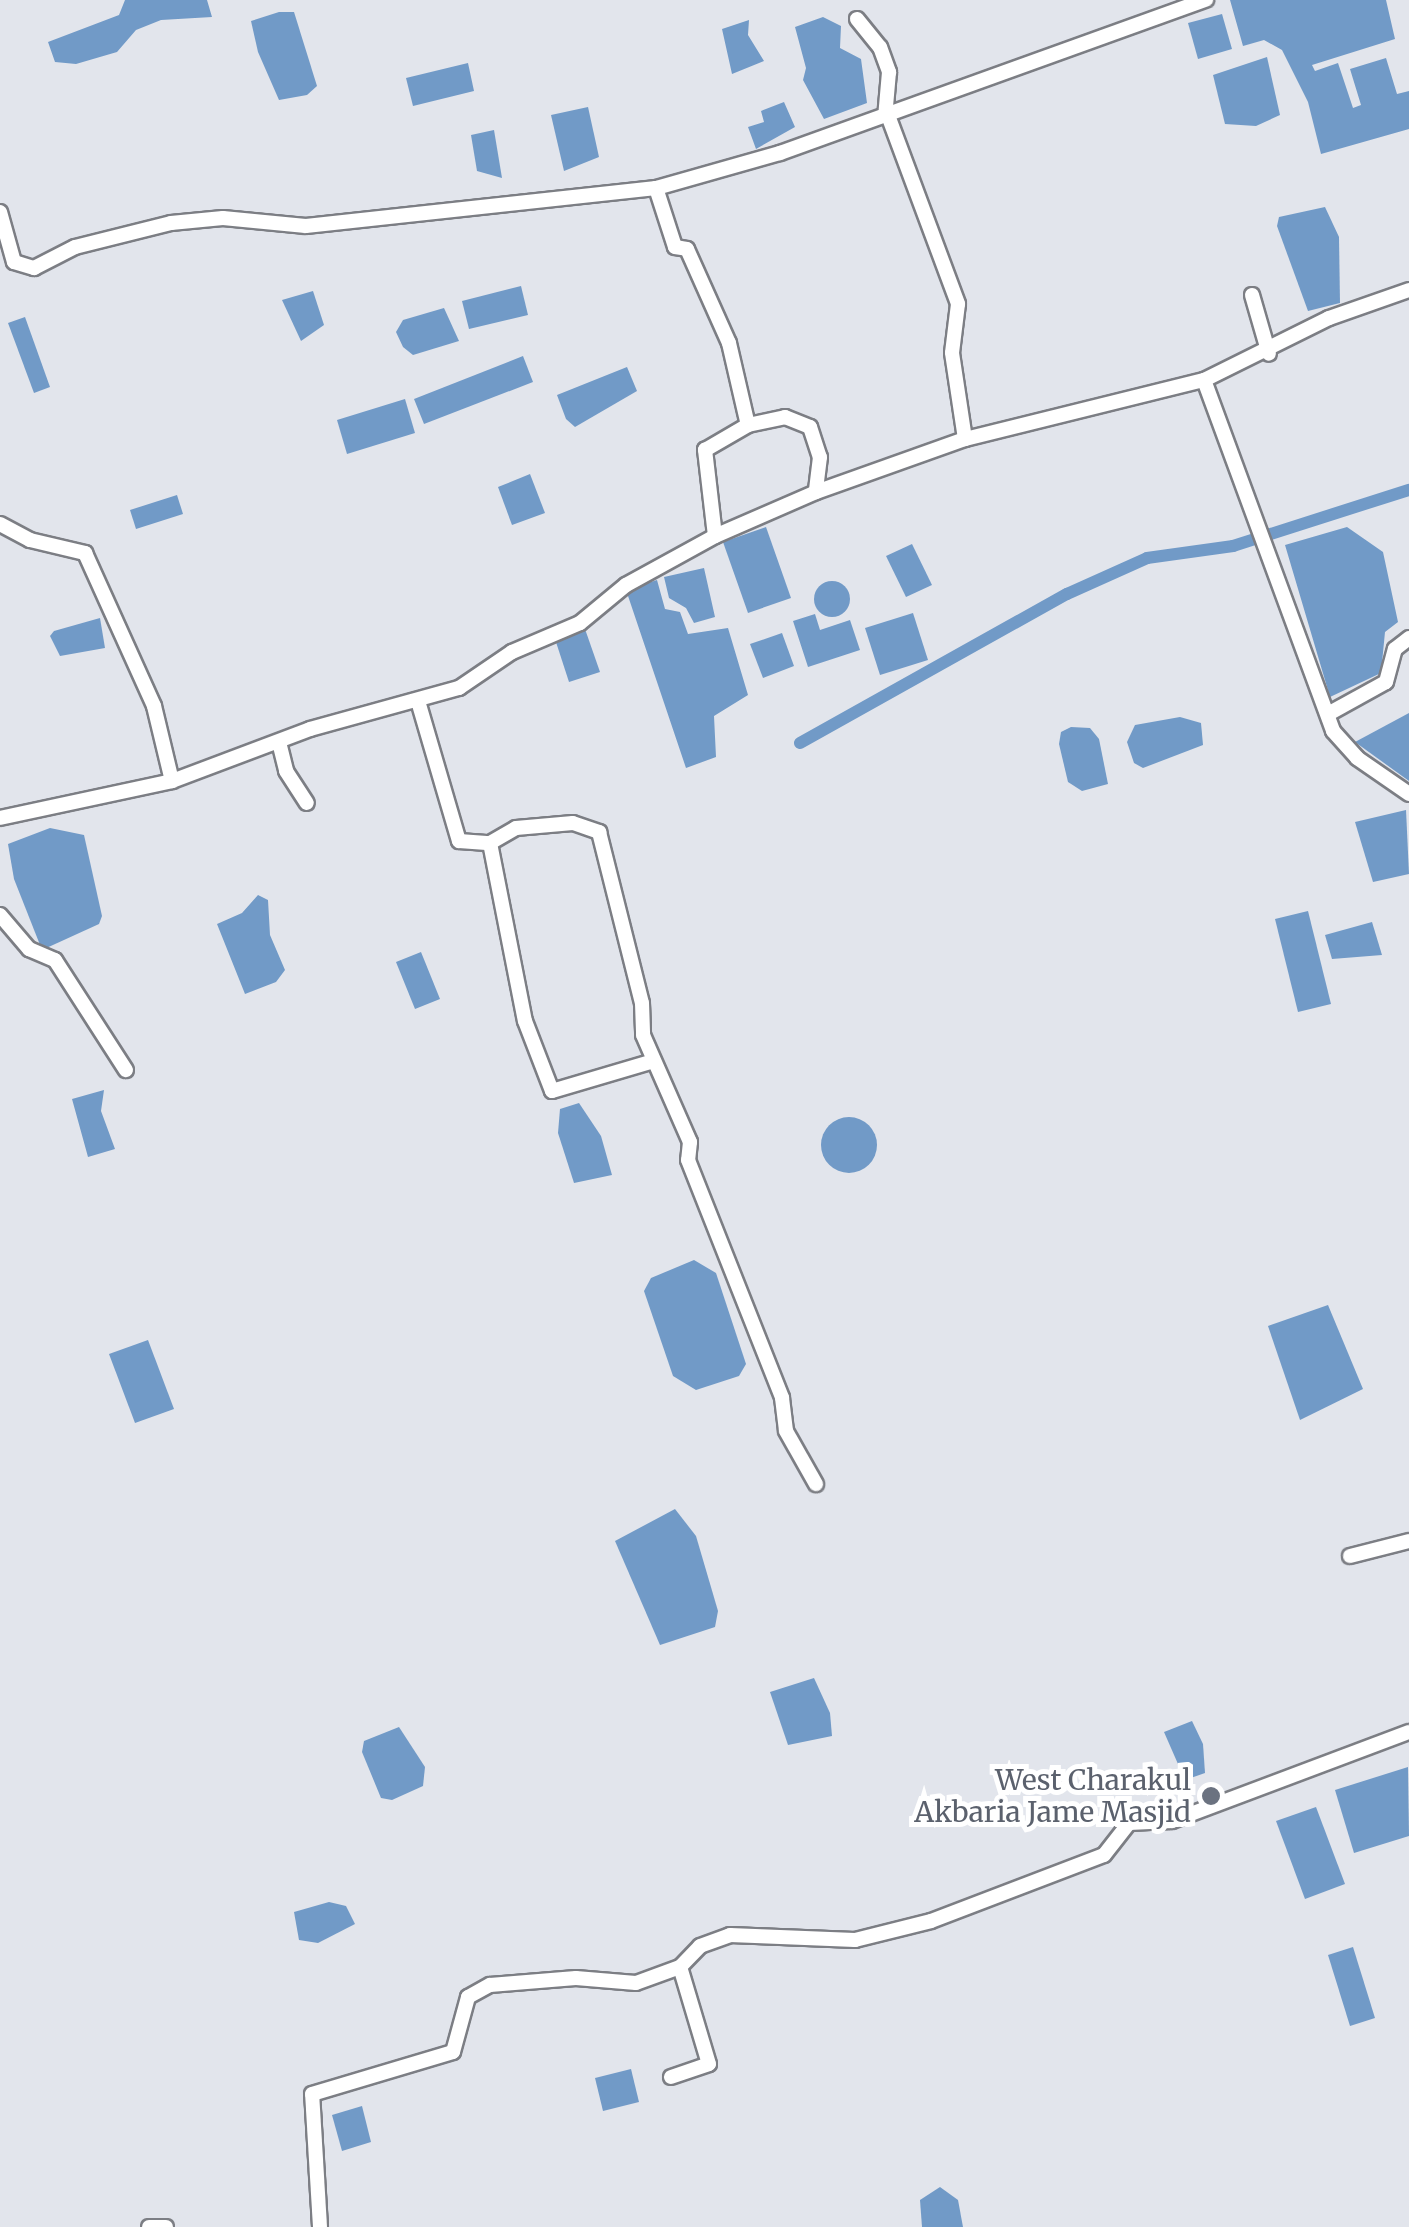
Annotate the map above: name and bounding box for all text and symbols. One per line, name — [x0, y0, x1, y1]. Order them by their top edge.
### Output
place label: West Charakul Akbaria Jame Masjid — [914, 1763, 1191, 1829]
marker: West Charakul Akbaria Jame Masjid — [1200, 1785, 1222, 1807]

